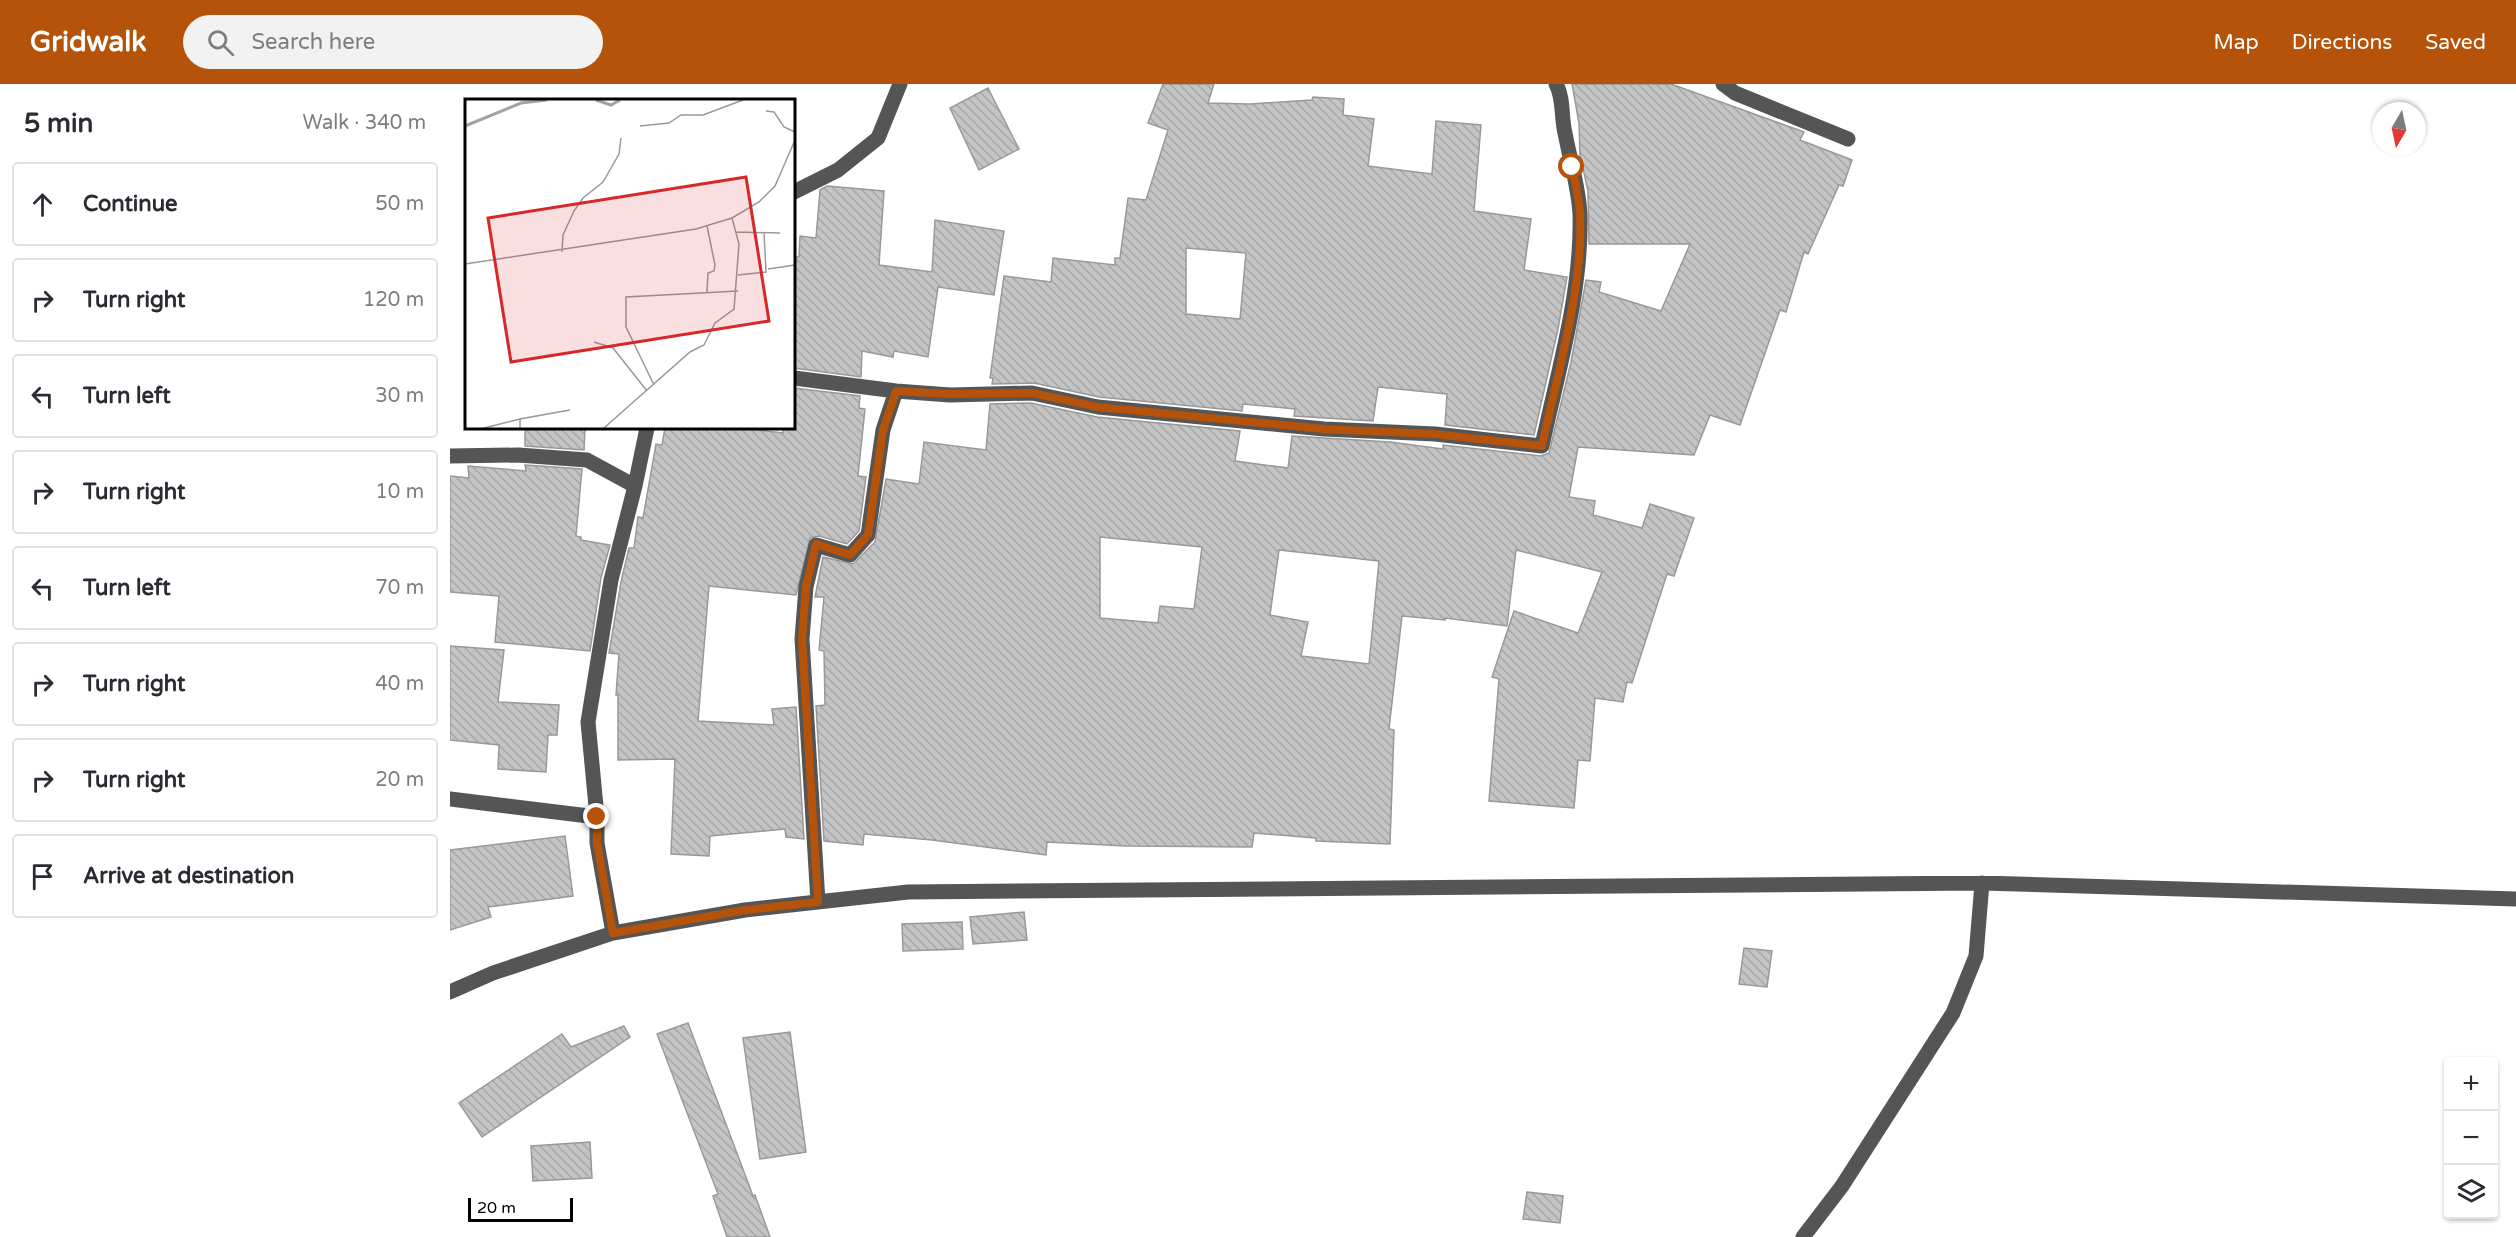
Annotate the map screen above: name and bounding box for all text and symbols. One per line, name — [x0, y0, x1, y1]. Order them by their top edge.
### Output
search box — [183, 15, 603, 69]
text: Gridwalk — [30, 25, 147, 59]
icon: search — [204, 26, 237, 59]
text: Search here — [252, 29, 375, 55]
text: Map — [2213, 30, 2259, 55]
text: Directions — [2292, 30, 2392, 55]
text: Saved — [2425, 30, 2486, 55]
inset map — [465, 99, 795, 429]
north arrow — [2372, 102, 2426, 156]
text: 5 min — [24, 108, 93, 139]
text: Walk · 340 m — [303, 111, 426, 135]
route start — [1558, 153, 1584, 179]
icon: ahead — [26, 188, 59, 221]
text: Continue — [83, 191, 178, 217]
text: 50 m — [375, 192, 424, 216]
icon: right — [26, 284, 59, 317]
text: Turn right — [83, 287, 185, 313]
text: 120 m — [363, 288, 424, 312]
icon: left — [26, 380, 59, 413]
text: Turn left — [83, 383, 171, 409]
text: 30 m — [375, 384, 424, 408]
icon: right — [26, 476, 59, 509]
text: Turn right — [83, 479, 185, 505]
text: 10 m — [375, 480, 424, 504]
icon: left — [26, 572, 59, 605]
text: Turn left — [83, 575, 171, 601]
text: 70 m — [375, 576, 424, 600]
icon: right — [26, 668, 59, 701]
text: Turn right — [83, 671, 185, 697]
text: 40 m — [375, 672, 424, 696]
icon: right — [26, 764, 59, 797]
text: Turn right — [83, 767, 185, 793]
text: 20 m — [375, 768, 424, 792]
route end — [583, 803, 609, 829]
icon: arrive — [26, 860, 59, 893]
text: Arrive at destination — [83, 863, 294, 889]
map controls — [2444, 1057, 2498, 1219]
button: + — [2444, 1057, 2498, 1111]
button: − — [2444, 1111, 2498, 1165]
button: layers — [2444, 1165, 2498, 1219]
scale bar — [468, 1195, 573, 1222]
text: 20 m — [477, 1198, 516, 1218]

